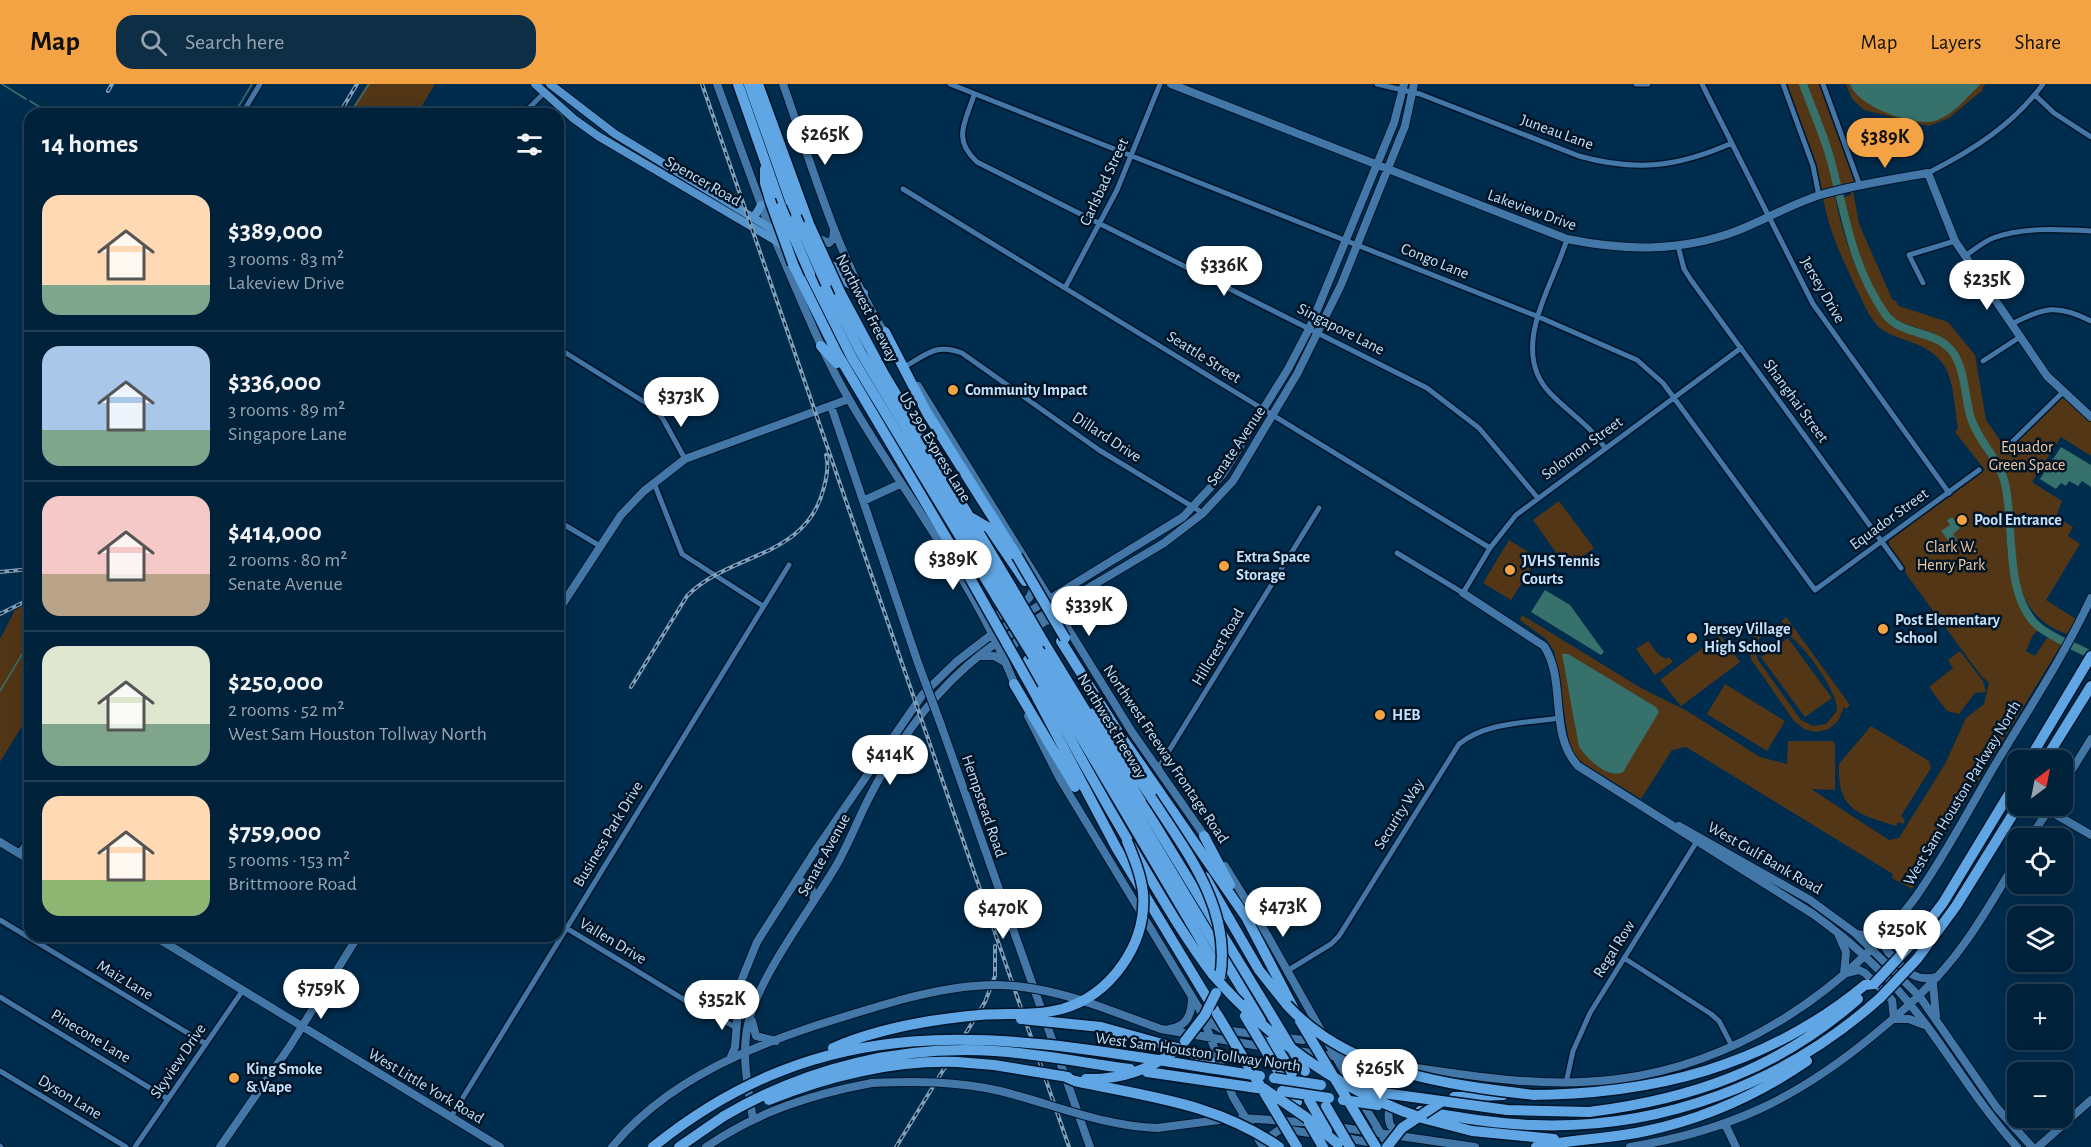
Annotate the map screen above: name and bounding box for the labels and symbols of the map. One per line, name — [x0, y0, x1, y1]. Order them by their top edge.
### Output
street label: Juneau Lane — [1518, 111, 1596, 153]
pin: $265K — [783, 115, 867, 166]
pin: $389K — [1843, 118, 1927, 169]
street label: Carlsbad Street — [1077, 136, 1131, 228]
street label: Spencer Road — [662, 153, 744, 209]
street label: Lakeview Drive — [1485, 187, 1579, 233]
street label: Congo Lane — [1399, 240, 1471, 282]
pin: $336K — [1182, 246, 1266, 297]
street label: Northwest Freeway — [832, 251, 901, 365]
street label: Jersey Drive — [1797, 254, 1848, 326]
pin: $235K — [1945, 260, 2029, 311]
street label: Singapore Lane — [1295, 300, 1387, 358]
street label: Seattle Street — [1164, 328, 1244, 386]
street label: Shanghai Street — [1760, 356, 1832, 446]
pin: $373K — [639, 377, 723, 428]
place label: Community Impact — [965, 382, 1088, 399]
marker: Community Impact — [946, 383, 960, 397]
street label: US 290 Express Lane — [896, 389, 974, 505]
street label: Senate Avenue — [1204, 403, 1268, 489]
street label: Dillard Drive — [1070, 409, 1144, 465]
street label: Solomon Street — [1539, 413, 1625, 483]
park label: Equador Green Space — [1989, 439, 2065, 473]
street label: Equador Street — [1847, 485, 1931, 553]
place label: Pool Entrance — [1974, 512, 2062, 528]
marker: Pool Entrance — [1955, 513, 1969, 527]
park label: Clark W. Henry Park — [1917, 539, 1986, 574]
pin: $389K — [911, 540, 995, 591]
place label: Extra Space Storage — [1236, 549, 1311, 583]
place label: JVHS Tennis Courts — [1522, 553, 1600, 587]
marker: Extra Space Storage — [1217, 559, 1231, 573]
marker: JVHS Tennis Courts — [1503, 563, 1517, 577]
pin: $339K — [1047, 586, 1131, 637]
street label: Hillcrest Road — [1189, 606, 1247, 688]
place label: Post Elementary School — [1895, 612, 2001, 646]
place label: Jersey Village High School — [1704, 621, 1791, 655]
marker: Post Elementary School — [1876, 622, 1890, 636]
marker: Jersey Village High School — [1685, 631, 1699, 645]
street label: Northwest Freeway Frontage Road — [1099, 662, 1232, 847]
street label: Northwest Freeway — [1074, 671, 1150, 782]
street label: West Sam Houston Parkway North — [1900, 698, 2024, 889]
place label: HEB — [1392, 707, 1421, 723]
marker: HEB — [1373, 708, 1387, 722]
pin: $414K — [848, 735, 932, 786]
north arrow — [2007, 750, 2073, 816]
street label: Hempstead Road — [959, 753, 1009, 859]
street label: Security Way — [1371, 776, 1428, 853]
street label: Business Park Drive — [570, 778, 646, 890]
street label: Senate Avenue — [795, 811, 853, 899]
street label: West Gulf Bank Road — [1705, 819, 1825, 897]
pin: $473K — [1241, 887, 1325, 938]
pin: $470K — [961, 889, 1045, 940]
pin: $250K — [1860, 910, 1944, 961]
street label: Vallen Drive — [577, 915, 649, 967]
street label: Regal Row — [1590, 918, 1638, 980]
street label: Maiz Lane — [94, 957, 156, 1003]
pin: $759K — [279, 969, 363, 1020]
pin: $352K — [680, 980, 764, 1031]
street label: Pinecone Lane — [49, 1006, 133, 1066]
street label: Skyview Drive — [147, 1021, 210, 1102]
street label: West Sam Houston Tollway North — [1094, 1030, 1302, 1075]
street label: West Little York Road — [366, 1045, 486, 1127]
pin: $265K — [1338, 1049, 1422, 1100]
place label: King Smoke & Vape — [246, 1061, 323, 1095]
marker: King Smoke & Vape — [227, 1071, 241, 1085]
street label: Dyson Lane — [35, 1072, 105, 1123]

